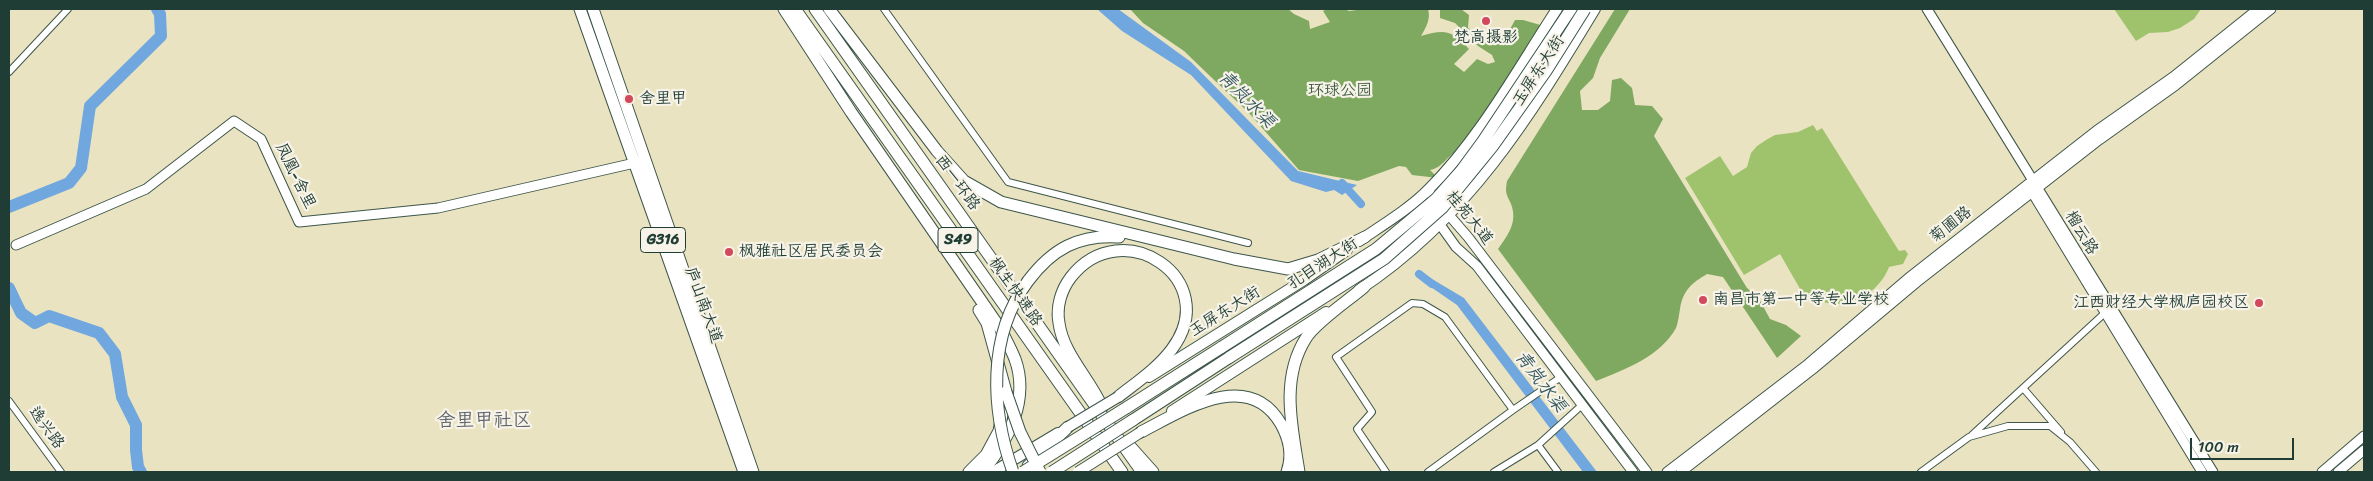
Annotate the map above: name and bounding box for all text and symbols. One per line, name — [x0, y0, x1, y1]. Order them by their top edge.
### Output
marker: 梵高摄影 — [1480, 15, 1492, 27]
place label: 梵高摄影 — [1454, 28, 1518, 48]
street label: 玉屏东大街 — [1509, 32, 1569, 110]
water label: 青岚水渠 — [1213, 67, 1279, 133]
park label: 环球公园 — [1308, 81, 1372, 101]
place label: 舍里甲 — [639, 89, 687, 109]
marker: 舍里甲 — [623, 93, 635, 105]
street label: 凤凰-舍里 — [271, 140, 319, 212]
street label: 西一环路 — [930, 151, 984, 215]
street label: 桂苑大道 — [1441, 187, 1497, 249]
street label: 菊圃路 — [1926, 203, 1976, 247]
street label: 榴云路 — [2060, 207, 2102, 259]
road number: G316 — [640, 228, 686, 252]
road number: S49 — [938, 228, 978, 252]
street label: 孔目湖大街 — [1284, 234, 1362, 294]
place label: 枫雅社区居民委员会 — [739, 242, 883, 262]
marker: 枫雅社区居民委员会 — [723, 246, 735, 258]
street label: 枫生快速路 — [984, 254, 1046, 330]
street label: 庐山南大道 — [680, 264, 726, 346]
street label: 玉屏东大街 — [1186, 283, 1264, 341]
place label: 南昌市第一中等专业学校 — [1713, 290, 1889, 310]
place label: 江西财经大学枫庐园校区 — [2073, 293, 2249, 313]
marker: 南昌市第一中等专业学校 — [1697, 294, 1709, 306]
marker: 江西财经大学枫庐园校区 — [2253, 297, 2265, 309]
water label: 青岚水渠 — [1510, 347, 1570, 417]
street label: 逸兴路 — [24, 403, 68, 453]
district label: 舍里甲社区 — [437, 410, 531, 432]
scale bar — [2193, 428, 2297, 460]
text: 100 m — [2198, 434, 2239, 460]

